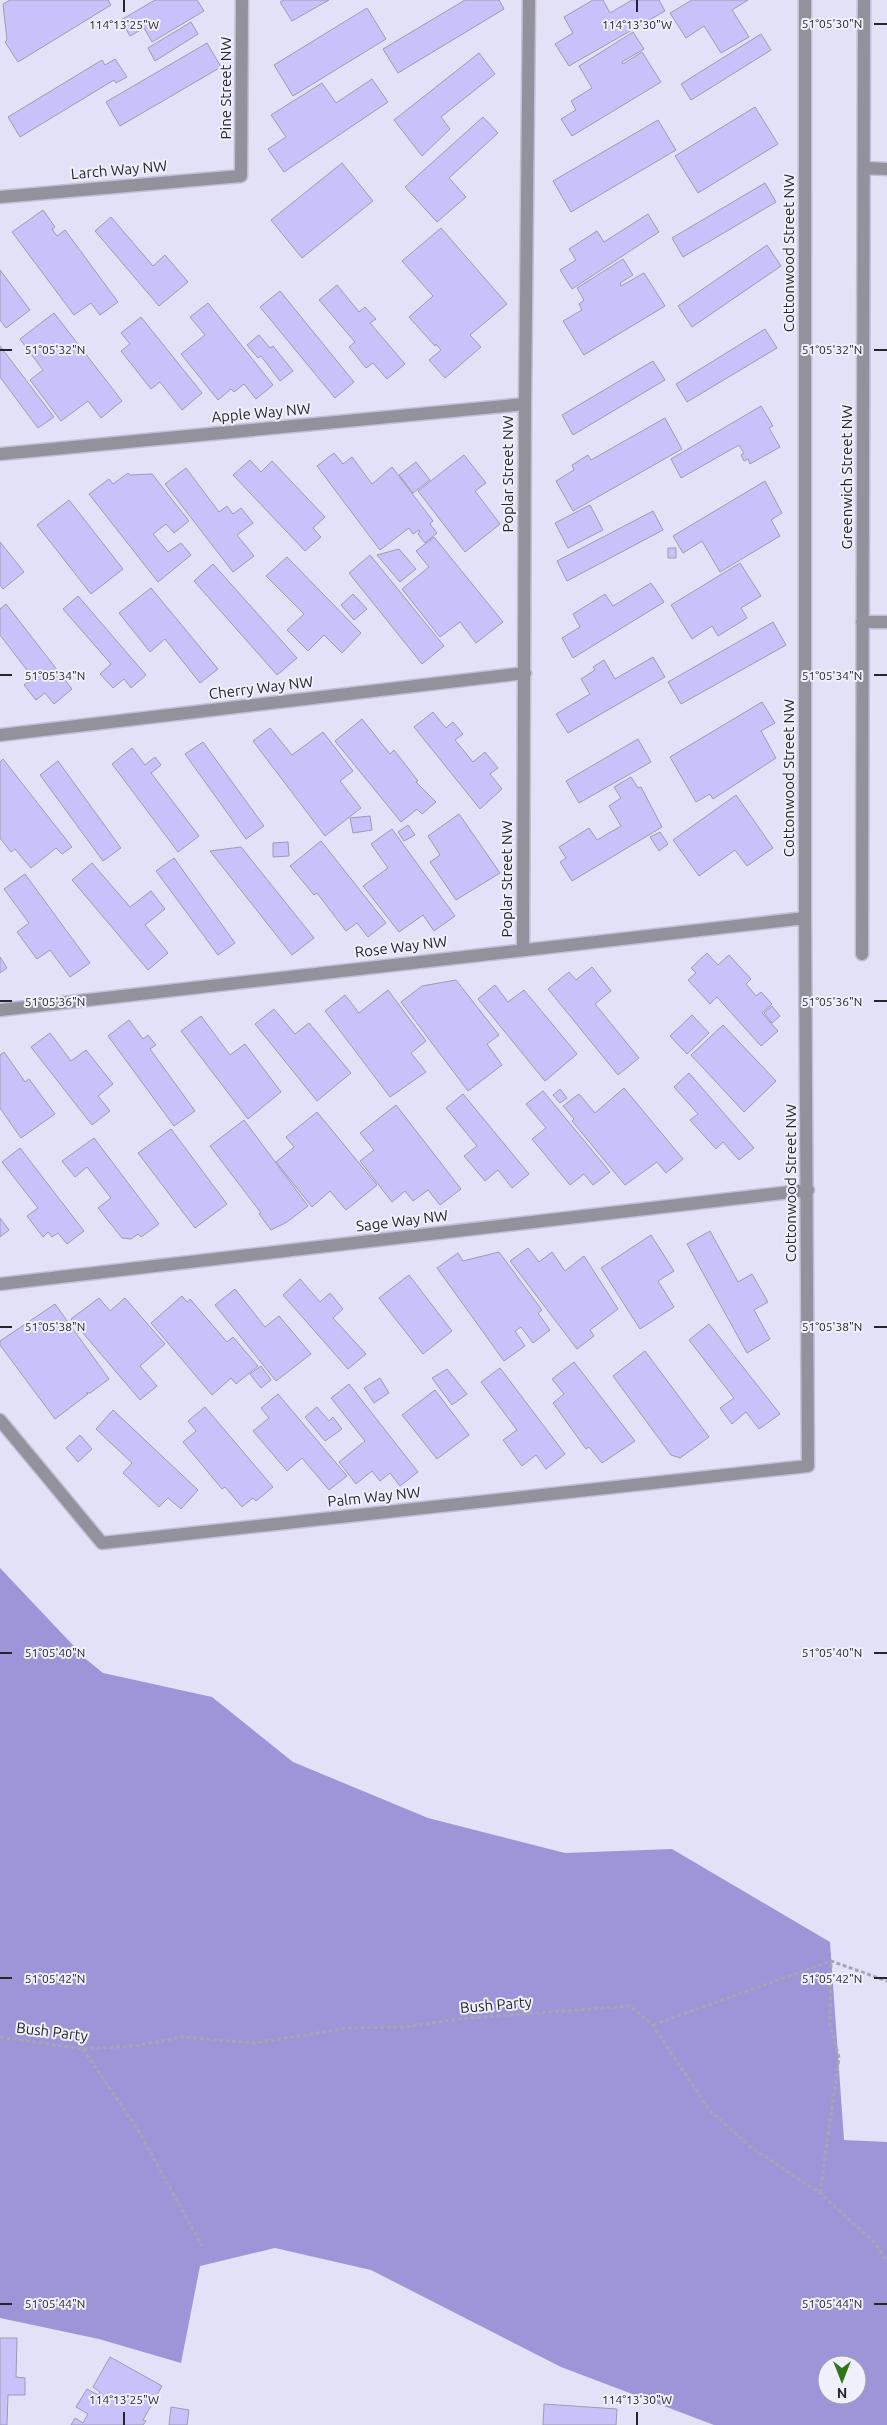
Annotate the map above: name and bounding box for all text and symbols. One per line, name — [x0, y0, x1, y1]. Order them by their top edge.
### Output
text: 51°05'30"N — [802, 17, 862, 30]
text: 114°13'25"W — [89, 18, 159, 31]
text: 114°13'30"W — [602, 18, 672, 31]
street label: Pine Street NW — [217, 36, 234, 139]
street label: Larch Way NW — [70, 157, 168, 182]
street label: Cottonwood Street NW — [780, 174, 797, 332]
text: 51°05'32"N — [25, 343, 85, 356]
text: 51°05'32"N — [802, 343, 862, 356]
street label: Apple Way NW — [211, 400, 311, 425]
street label: Greenwich Street NW — [838, 404, 855, 549]
street label: Poplar Street NW — [499, 415, 516, 533]
text: 51°05'34"N — [25, 669, 85, 682]
text: 51°05'34"N — [802, 669, 862, 682]
street label: Cherry Way NW — [208, 673, 314, 702]
street label: Cottonwood Street NW — [780, 699, 797, 857]
street label: Poplar Street NW — [498, 820, 515, 938]
street label: Rose Way NW — [354, 932, 448, 961]
text: 51°05'36"N — [25, 995, 85, 1008]
text: 51°05'36"N — [802, 995, 862, 1008]
street label: Cottonwood Street NW — [782, 1104, 799, 1262]
street label: Sage Way NW — [355, 1206, 449, 1235]
text: 51°05'38"N — [25, 1320, 85, 1333]
text: 51°05'38"N — [802, 1320, 862, 1333]
street label: Palm Way NW — [327, 1483, 421, 1510]
text: 51°05'40"N — [25, 1646, 85, 1659]
text: 51°05'40"N — [802, 1646, 862, 1659]
text: 51°05'42"N — [25, 1972, 85, 1985]
text: 51°05'42"N — [802, 1972, 862, 1985]
street label: Bush Party — [459, 1993, 533, 2016]
street label: Bush Party — [15, 2019, 89, 2044]
text: 51°05'44"N — [25, 2297, 85, 2310]
text: 51°05'44"N — [802, 2297, 862, 2310]
north arrow — [817, 2355, 867, 2405]
text: N — [837, 2385, 847, 2401]
text: 114°13'25"W — [89, 2393, 159, 2406]
text: 114°13'30"W — [602, 2393, 672, 2406]

